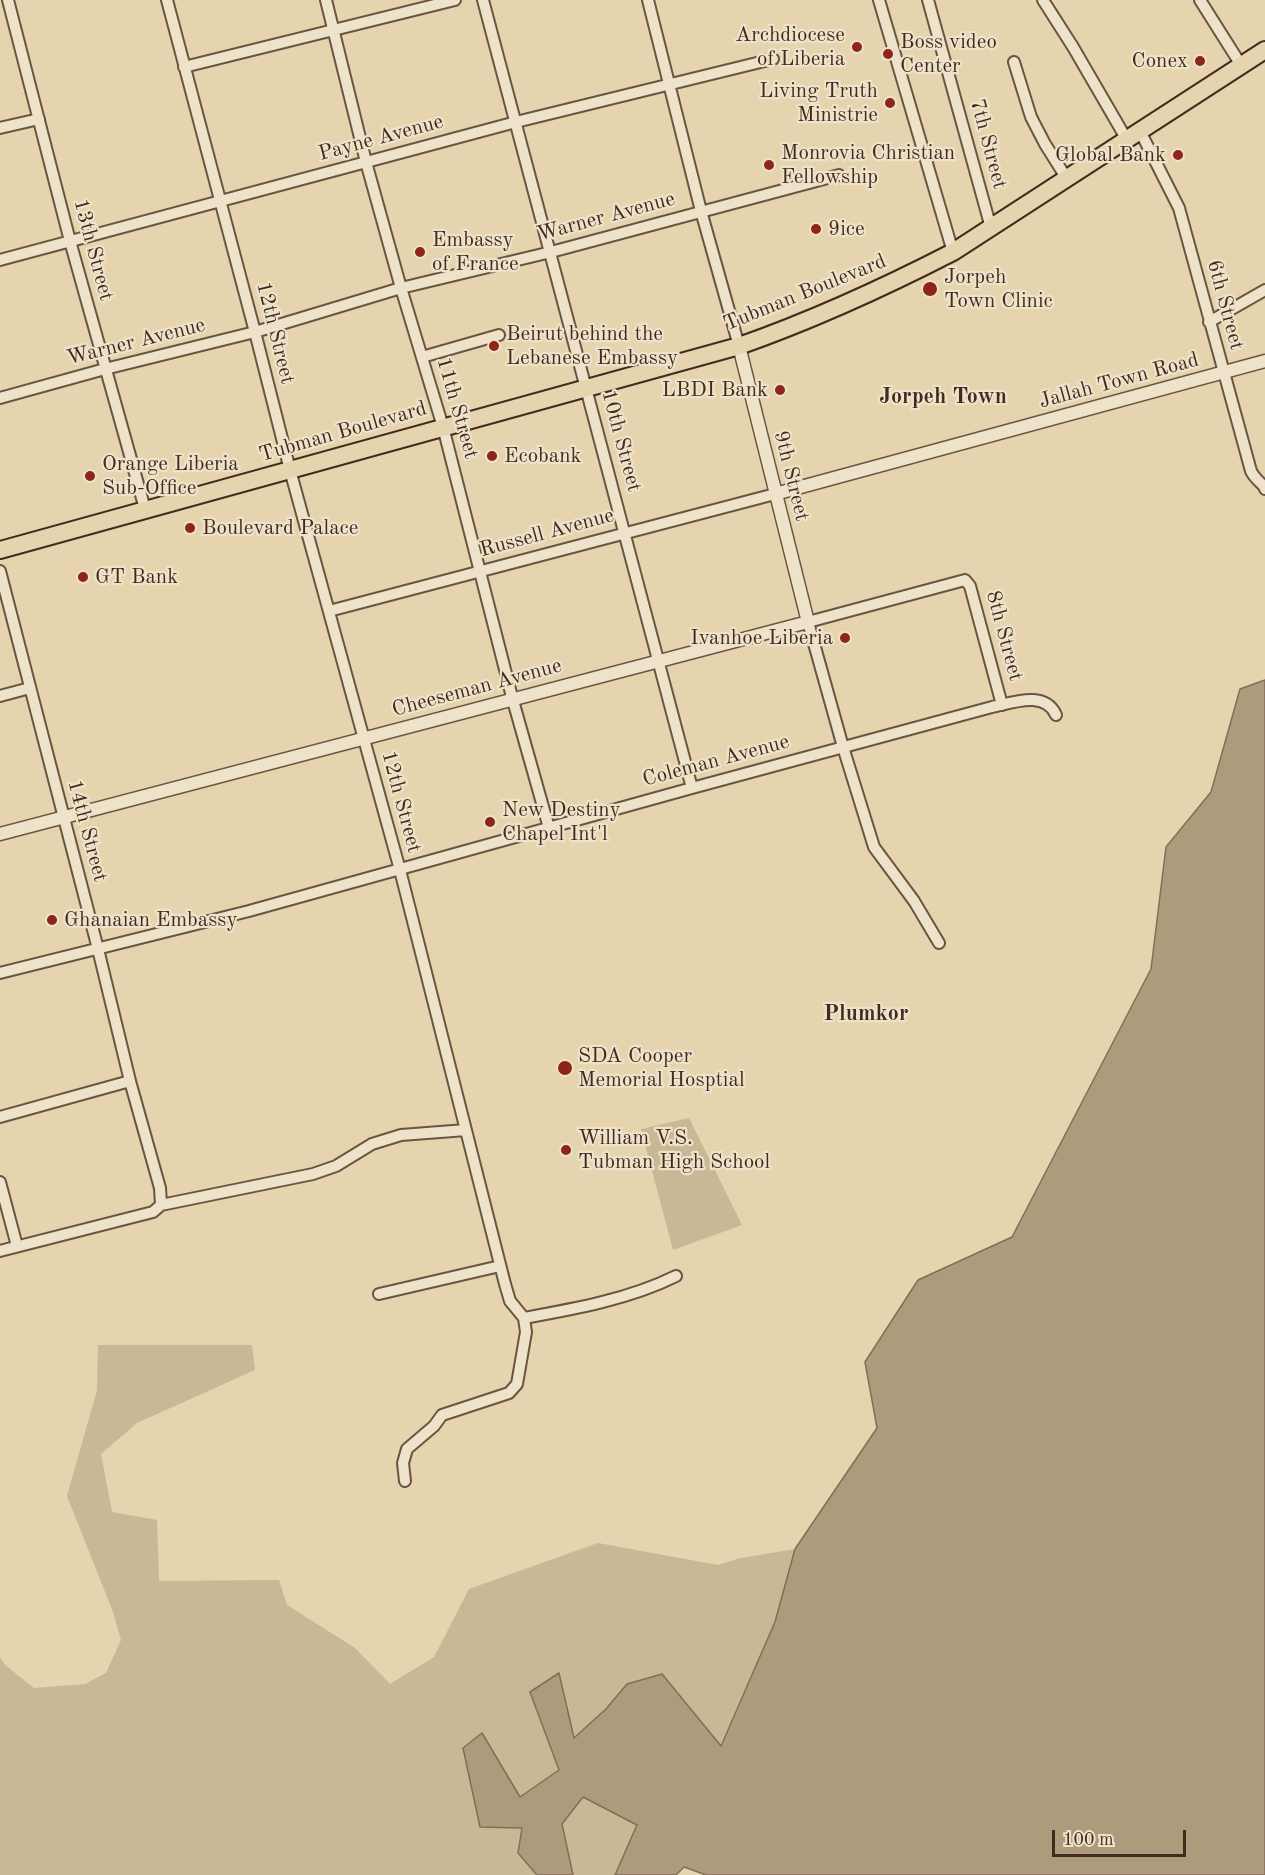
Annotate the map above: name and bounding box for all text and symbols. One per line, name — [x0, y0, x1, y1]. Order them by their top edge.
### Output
place label: Archdiocese of Liberia — [735, 22, 845, 72]
place label: Boss video Center — [900, 29, 997, 79]
marker: Archdiocese of Liberia — [850, 40, 864, 54]
marker: Boss video Center — [881, 47, 895, 61]
place label: Conex — [1132, 48, 1188, 74]
marker: Conex — [1193, 54, 1207, 68]
place label: Living Truth Ministrie — [759, 78, 878, 128]
marker: Living Truth Ministrie — [883, 96, 897, 110]
street label: 7th Street — [964, 96, 1012, 192]
street label: Payne Avenue — [316, 109, 446, 167]
place label: Monrovia Christian Fellowship — [781, 140, 955, 190]
place label: Global Bank — [1055, 142, 1166, 168]
marker: Global Bank — [1171, 148, 1185, 162]
marker: Monrovia Christian Fellowship — [762, 158, 776, 172]
street label: Warner Avenue — [534, 186, 678, 248]
street label: 13th Street — [67, 196, 119, 304]
place label: 9ice — [828, 216, 865, 242]
marker: 9ice — [809, 222, 823, 236]
place label: Embassy of France — [432, 227, 519, 277]
marker: Embassy of France — [413, 245, 427, 259]
street label: Tubman Boulevard — [720, 249, 890, 337]
street label: 6th Street — [1201, 257, 1249, 353]
place label: Jorpeh Town Clinic — [944, 264, 1053, 314]
street label: 12th Street — [250, 279, 300, 387]
marker: Jorpeh Town Clinic — [921, 280, 939, 298]
street label: Warner Avenue — [64, 313, 208, 371]
place label: Beirut behind the Lebanese Embassy — [506, 321, 678, 371]
marker: Beirut behind the Lebanese Embassy — [487, 339, 501, 353]
street label: Jallah Town Road — [1036, 348, 1202, 414]
street label: 11th Street — [430, 354, 484, 462]
place label: LBDI Bank — [662, 377, 768, 403]
marker: LBDI Bank — [773, 383, 787, 397]
district label: Jorpeh Town — [879, 384, 1007, 410]
street label: 10th Street — [595, 387, 647, 495]
street label: Tubman Boulevard — [256, 396, 430, 468]
street label: 9th Street — [768, 428, 814, 524]
place label: Ecobank — [504, 443, 581, 469]
marker: Ecobank — [485, 449, 499, 463]
place label: Orange Liberia Sub-Office — [102, 451, 239, 501]
marker: Orange Liberia Sub-Office — [83, 469, 97, 483]
street label: Russell Avenue — [477, 503, 617, 563]
place label: Boulevard Palace — [202, 515, 358, 541]
marker: Boulevard Palace — [183, 521, 197, 535]
place label: GT Bank — [95, 564, 178, 590]
marker: GT Bank — [76, 570, 90, 584]
street label: 8th Street — [980, 588, 1028, 684]
place label: Ivanhoe Liberia — [690, 625, 833, 651]
marker: Ivanhoe Liberia — [838, 631, 852, 645]
street label: Cheeseman Avenue — [389, 653, 565, 723]
street label: Coleman Avenue — [640, 729, 792, 793]
street label: 12th Street — [375, 748, 427, 856]
street label: 14th Street — [61, 777, 113, 885]
place label: New Destiny Chapel Int'l — [502, 797, 621, 847]
marker: New Destiny Chapel Int'l — [483, 815, 497, 829]
place label: Ghanaian Embassy — [64, 907, 238, 933]
marker: Ghanaian Embassy — [45, 913, 59, 927]
district label: Plumkor — [824, 1001, 908, 1027]
place label: SDA Cooper Memorial Hosptial — [578, 1043, 745, 1093]
marker: SDA Cooper Memorial Hosptial — [556, 1059, 574, 1077]
place label: William V.S. Tubman High School — [578, 1125, 770, 1175]
marker: William V.S. Tubman High School — [559, 1143, 573, 1157]
scale bar — [1055, 1818, 1188, 1856]
text: 100 m — [1063, 1831, 1114, 1849]

